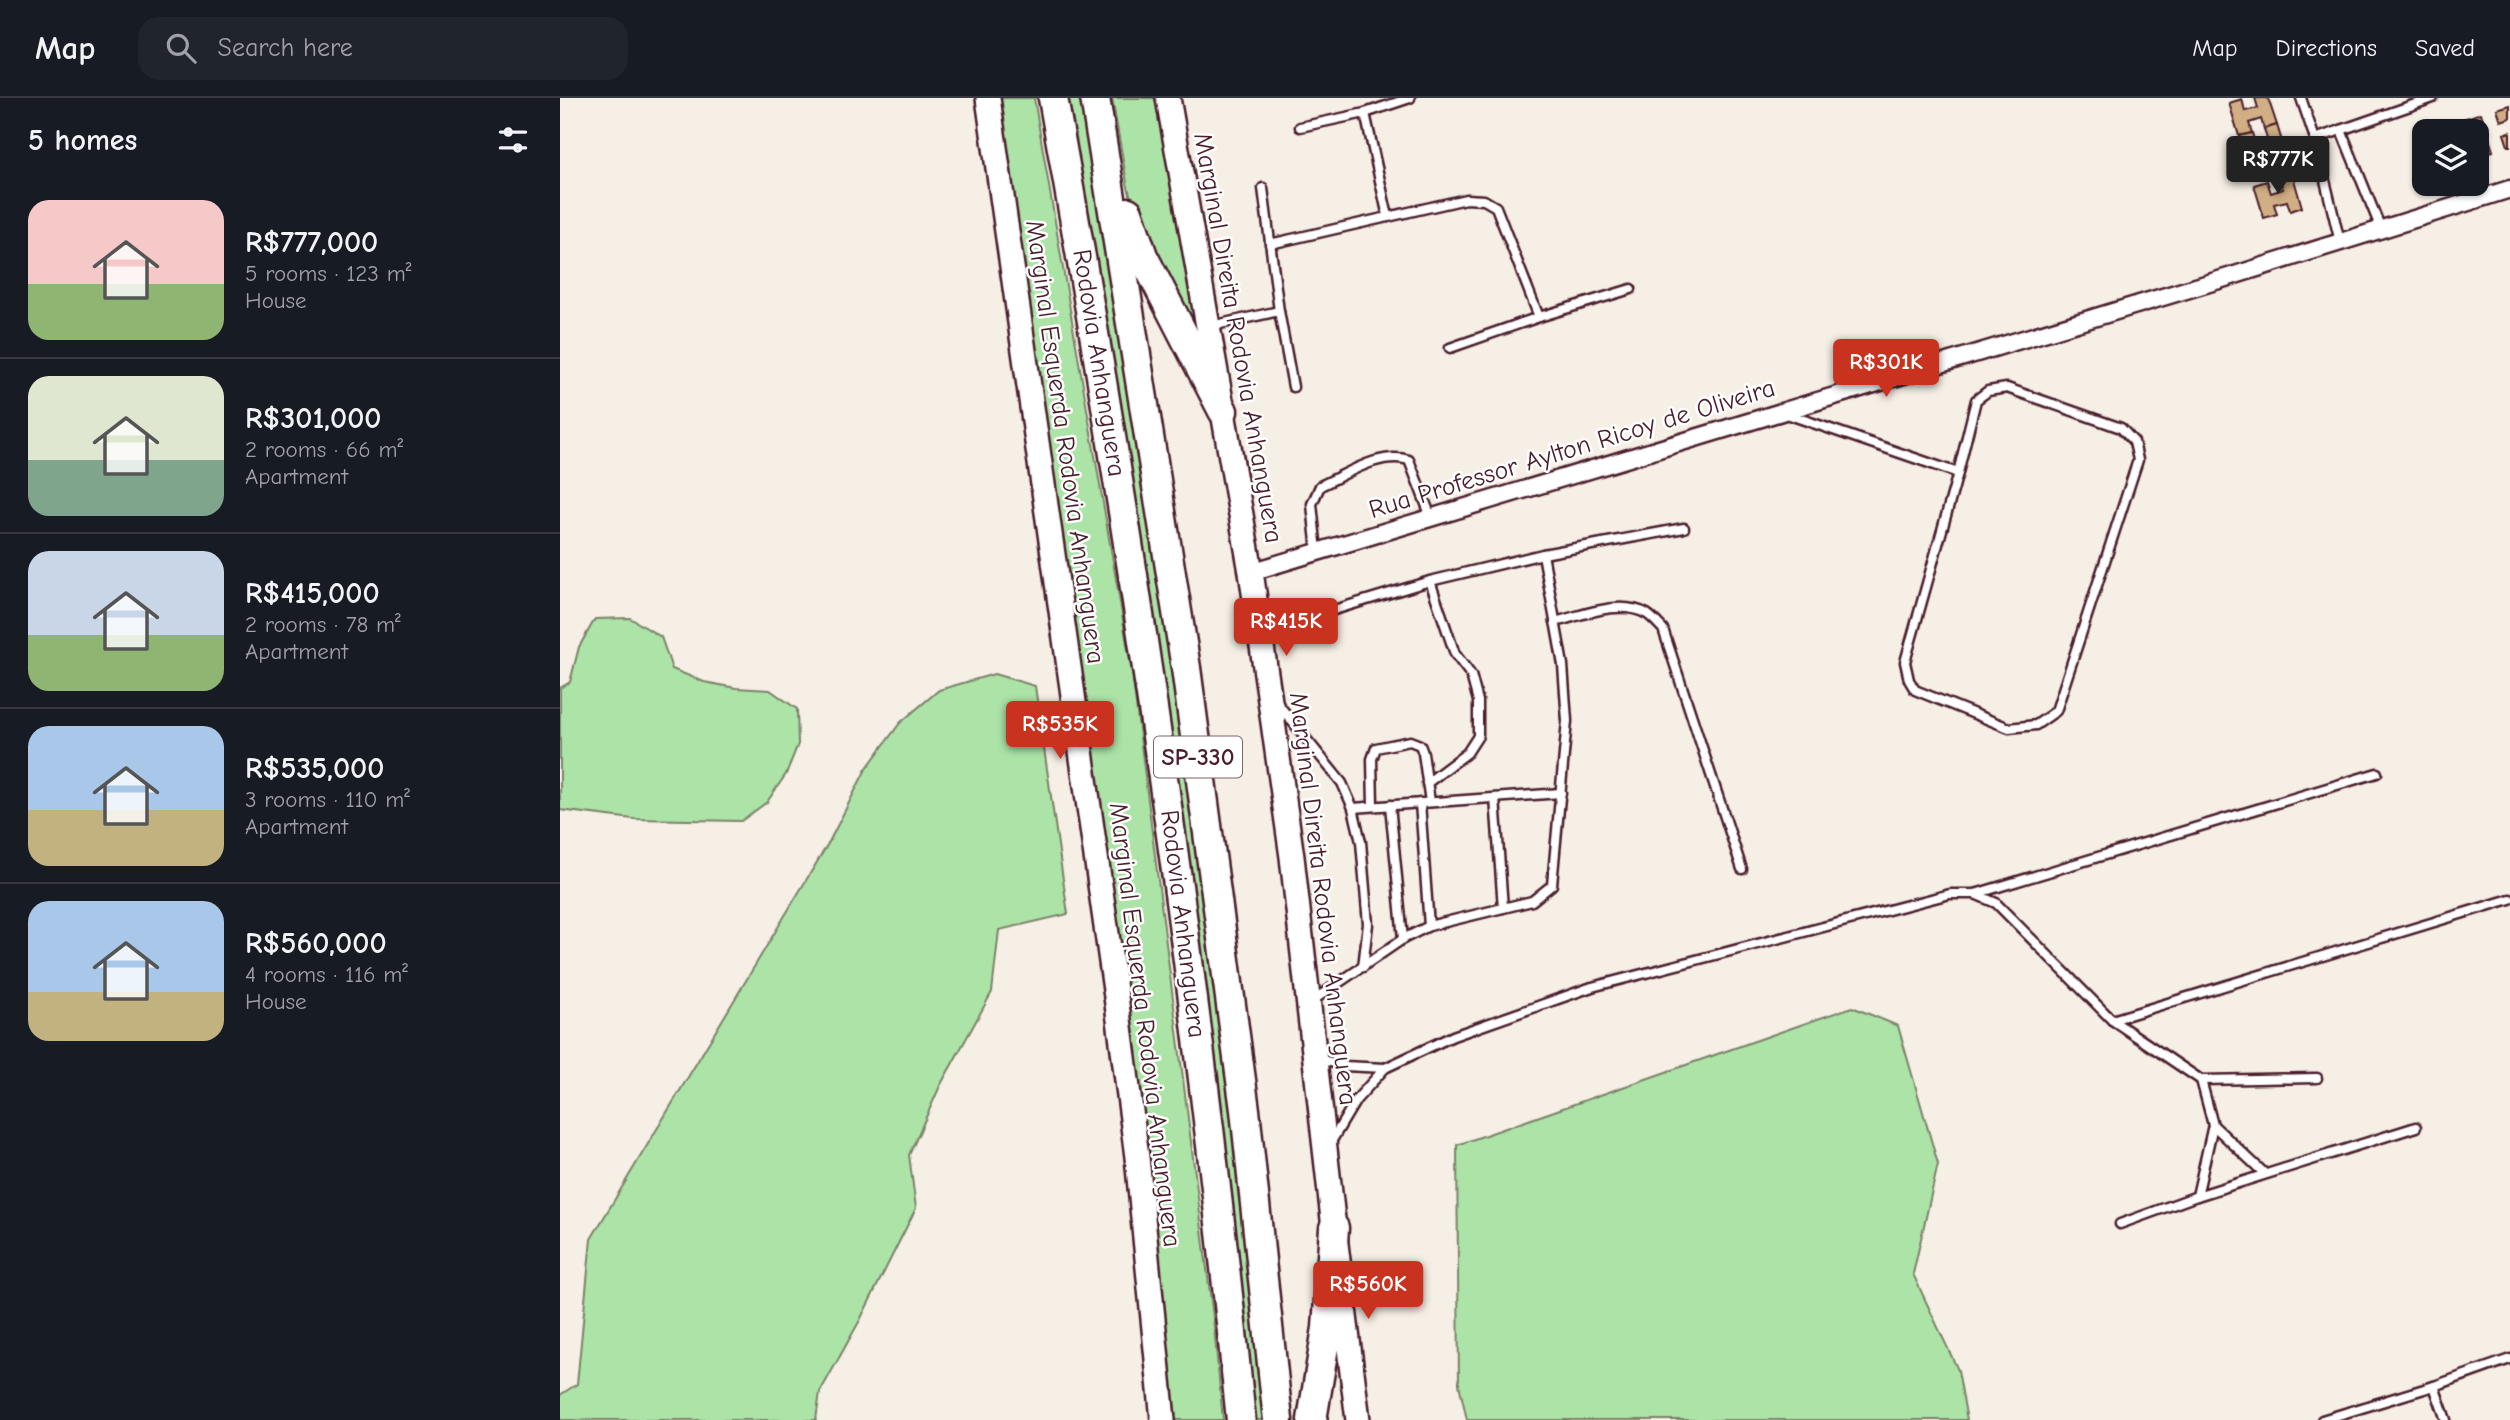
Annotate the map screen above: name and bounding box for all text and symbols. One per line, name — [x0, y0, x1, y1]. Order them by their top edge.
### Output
search box — [138, 17, 628, 80]
text: Map — [35, 29, 96, 67]
icon: search — [162, 29, 200, 67]
text: Search here — [218, 33, 353, 63]
text: Map — [2192, 34, 2238, 62]
text: Directions — [2276, 34, 2377, 62]
text: Saved — [2415, 34, 2475, 62]
map controls — [2412, 119, 2489, 196]
button: layers — [2412, 119, 2489, 196]
icon: filters — [494, 121, 532, 159]
text: 5 homes — [28, 123, 137, 158]
street label: Marginal Direita Rodovia Anhanguera — [1187, 131, 1289, 545]
pin: R$777K — [2221, 136, 2335, 196]
text: R$777K — [2242, 145, 2314, 172]
street label: Marginal Esquerda Rodovia Anhanguera — [1019, 218, 1111, 666]
text: R$777,000 — [245, 225, 378, 260]
icon: home — [84, 228, 168, 312]
street label: Rodovia Anhanguera — [1066, 247, 1132, 479]
text: 5 rooms · 123 m² — [245, 260, 411, 287]
text: House — [245, 287, 307, 314]
pin: R$301K — [1829, 340, 1943, 399]
text: R$301K — [1849, 348, 1923, 375]
street label: Rua Professor Aylton Ricoy de Oliveira — [1365, 373, 1779, 525]
text: R$301,000 — [245, 401, 382, 436]
icon: home — [84, 404, 168, 488]
text: 2 rooms · 66 m² — [245, 436, 403, 463]
text: Apartment — [245, 463, 348, 490]
text: R$415,000 — [245, 576, 380, 611]
icon: home — [84, 579, 168, 663]
pin: R$415K — [1229, 598, 1343, 658]
text: R$415K — [1250, 607, 1322, 634]
text: 2 rooms · 78 m² — [245, 611, 401, 638]
text: Apartment — [245, 638, 348, 665]
street label: Marginal Direita Rodovia Anhanguera — [1283, 691, 1363, 1107]
pin: R$535K — [1003, 702, 1117, 761]
text: R$535K — [1022, 710, 1098, 737]
road number: SP-330 — [1154, 736, 1242, 778]
text: R$535,000 — [245, 751, 384, 786]
icon: home — [84, 754, 168, 838]
text: 3 rooms · 110 m² — [245, 786, 410, 813]
street label: Marginal Esquerda Rodovia Anhanguera — [1103, 801, 1187, 1249]
street label: Rodovia Anhanguera — [1154, 808, 1212, 1040]
text: Apartment — [245, 813, 348, 840]
text: R$560,000 — [245, 926, 387, 961]
icon: home — [84, 929, 168, 1013]
text: 4 rooms · 116 m² — [245, 961, 408, 988]
text: House — [245, 988, 307, 1015]
pin: R$560K — [1311, 1262, 1425, 1321]
text: R$560K — [1329, 1270, 1407, 1297]

